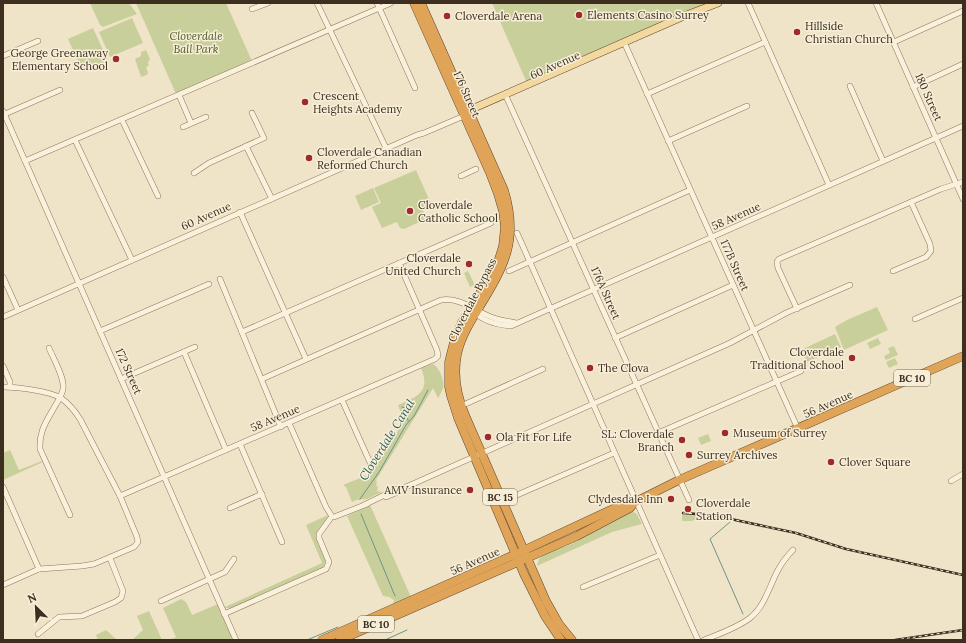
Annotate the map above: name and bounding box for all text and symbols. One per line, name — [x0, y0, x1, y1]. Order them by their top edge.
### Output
place label: Elements Casino Surrey — [587, 8, 709, 22]
place label: Cloverdale Arena — [455, 9, 543, 23]
marker: Elements Casino Surrey — [574, 10, 584, 20]
marker: Cloverdale Arena — [442, 11, 452, 21]
place label: Hillside Christian Church — [805, 19, 893, 46]
marker: Hillside Christian Church — [792, 27, 802, 37]
park label: Cloverdale Ball Park — [170, 29, 222, 56]
place label: George Greenaway Elementary School — [11, 46, 108, 73]
street label: 60 Avenue — [528, 48, 582, 82]
marker: George Greenaway Elementary School — [111, 54, 121, 64]
street label: 176 Street — [451, 69, 484, 120]
street label: 180 Street — [912, 71, 946, 124]
place label: Crescent Heights Academy — [313, 89, 402, 116]
marker: Crescent Heights Academy — [300, 97, 310, 107]
place label: Cloverdale Canadian Reformed Church — [317, 145, 422, 172]
marker: Cloverdale Canadian Reformed Church — [304, 153, 314, 163]
place label: Cloverdale Catholic School — [418, 198, 498, 225]
street label: 60 Avenue — [179, 199, 233, 233]
street label: 58 Avenue — [709, 199, 763, 233]
marker: Cloverdale Catholic School — [405, 206, 415, 216]
street label: 177B Street — [717, 237, 753, 294]
place label: Cloverdale United Church — [385, 251, 461, 278]
street label: Cloverdale Bypass — [445, 256, 499, 344]
marker: Cloverdale United Church — [464, 259, 474, 269]
street label: 176A Street — [588, 264, 624, 322]
place label: Cloverdale Traditional School — [750, 345, 844, 372]
street label: 172 Street — [113, 346, 146, 397]
marker: Cloverdale Traditional School — [847, 353, 857, 363]
place label: The Clova — [598, 361, 649, 375]
marker: The Clova — [585, 363, 595, 373]
road number: BC 10 — [894, 370, 930, 386]
street label: 56 Avenue — [801, 387, 855, 421]
water label: Cloverdale Canal — [356, 396, 418, 483]
street label: 58 Avenue — [248, 401, 302, 435]
place label: Museum of Surrey — [733, 426, 827, 440]
place label: SL: Cloverdale Branch — [601, 427, 674, 454]
marker: Museum of Surrey — [720, 428, 730, 438]
place label: Ola Fit For Life — [496, 430, 572, 444]
marker: Ola Fit For Life — [483, 432, 493, 442]
marker: SL: Cloverdale Branch — [677, 435, 687, 445]
place label: Surrey Archives — [697, 448, 777, 462]
marker: Surrey Archives — [684, 450, 694, 460]
place label: Clover Square — [839, 455, 911, 469]
marker: Clover Square — [826, 457, 836, 467]
place label: AMV Insurance — [383, 483, 462, 497]
marker: AMV Insurance — [465, 485, 475, 495]
road number: BC 15 — [483, 489, 517, 505]
place label: Clydesdale Inn — [588, 492, 663, 506]
marker: Clydesdale Inn — [666, 494, 676, 504]
place label: Cloverdale Station — [696, 496, 750, 523]
marker: Cloverdale Station — [683, 504, 693, 514]
street label: 56 Avenue — [448, 544, 502, 578]
north arrow — [16, 587, 56, 627]
text: N — [25, 590, 39, 606]
road number: BC 10 — [358, 616, 394, 632]

